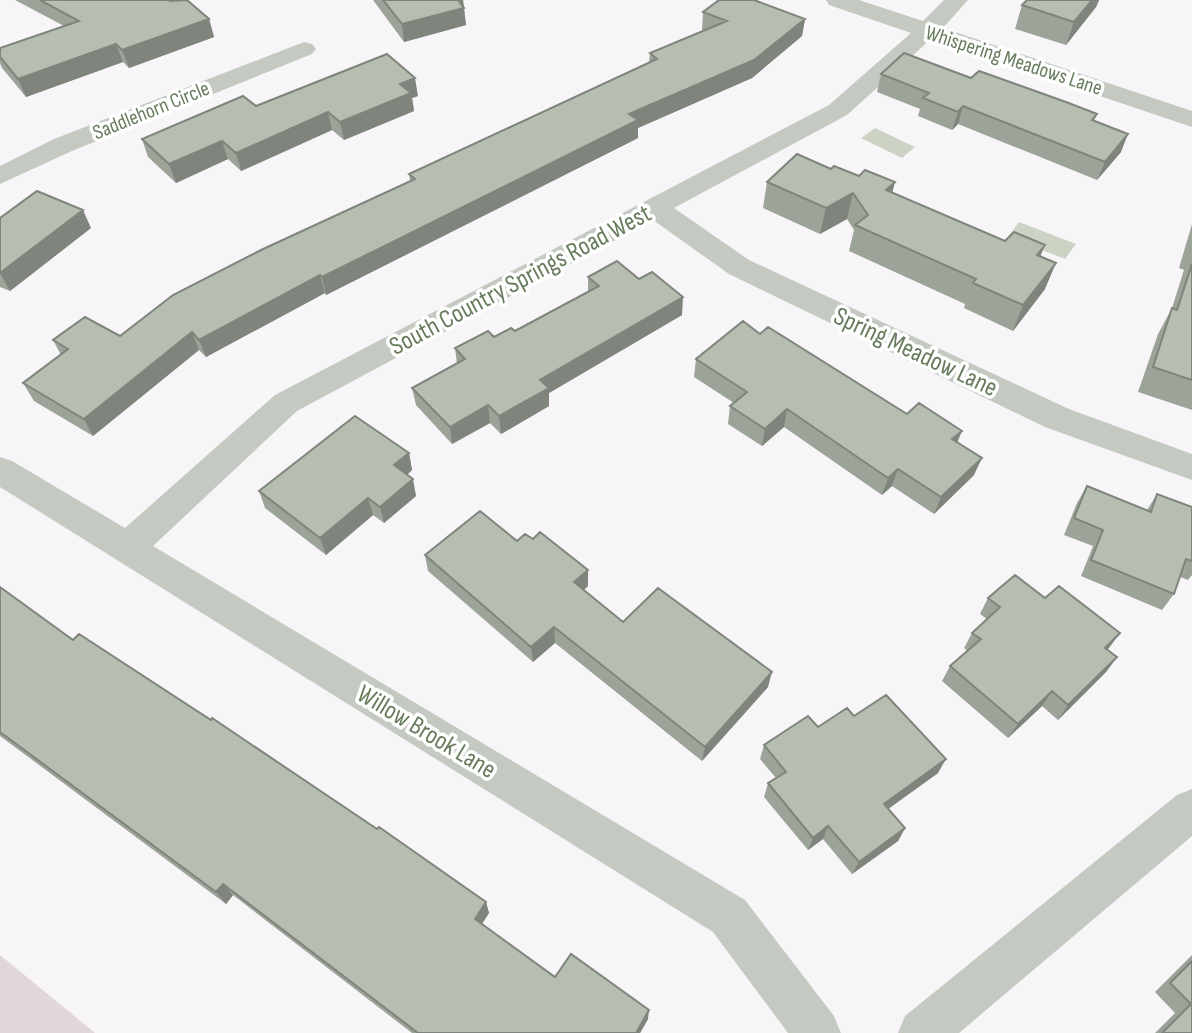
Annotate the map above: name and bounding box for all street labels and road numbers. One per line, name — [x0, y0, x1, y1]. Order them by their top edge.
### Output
street label: Whispering Meadows Lane — [922, 20, 1105, 101]
street label: Saddlehorn Circle — [89, 76, 213, 145]
street label: South Country Springs Road West — [385, 198, 657, 363]
street label: Spring Meadow Lane — [829, 301, 1002, 404]
street label: Willow Brook Lane — [351, 679, 501, 786]

